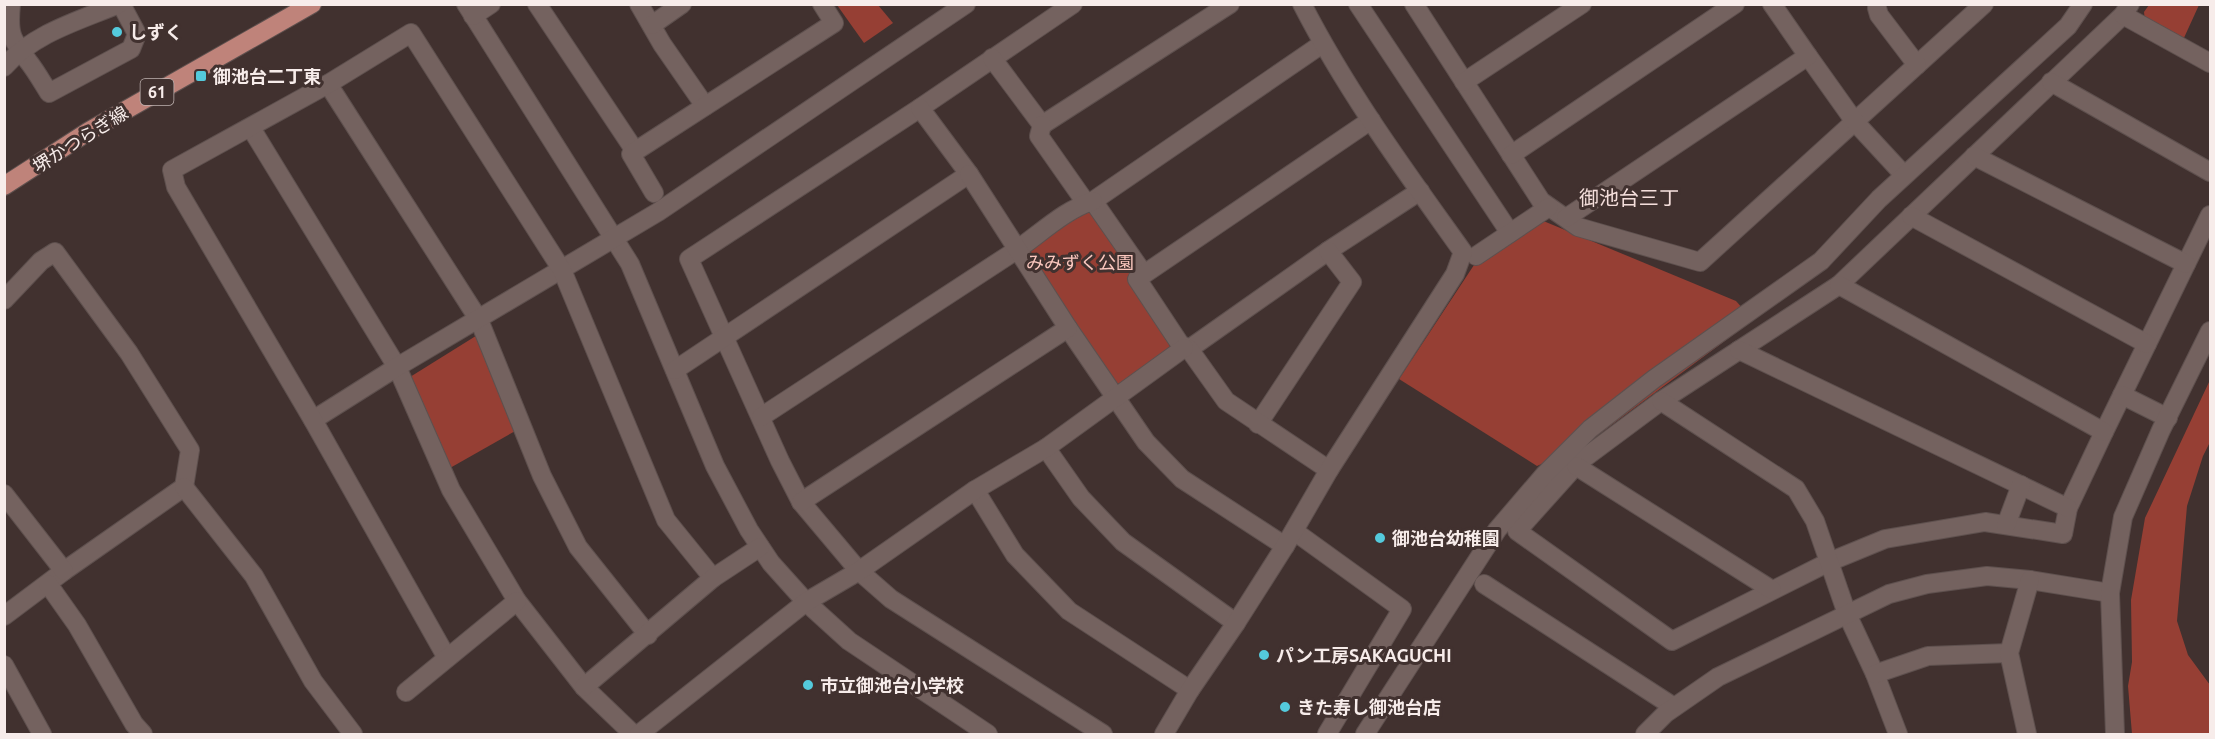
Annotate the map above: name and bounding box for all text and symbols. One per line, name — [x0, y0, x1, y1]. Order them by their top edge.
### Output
place label: しずく — [129, 22, 183, 42]
marker: しずく — [110, 25, 124, 39]
place label: 御池台二丁東 — [212, 66, 321, 86]
marker: 御池台二丁東 — [194, 69, 208, 83]
road number: 61 — [140, 79, 174, 105]
street label: 堺かつらぎ線 — [29, 102, 131, 176]
district label: 御池台三丁 — [1579, 186, 1679, 209]
park label: みみずく公園 — [1026, 252, 1134, 272]
place label: 御池台幼稚園 — [1391, 528, 1500, 548]
marker: 御池台幼稚園 — [1373, 531, 1387, 545]
place label: パン工房SAKAGUCHI — [1276, 645, 1452, 665]
marker: パン工房SAKAGUCHI — [1257, 648, 1271, 662]
place label: 市立御池台小学校 — [820, 675, 964, 695]
marker: 市立御池台小学校 — [801, 678, 815, 692]
place label: きた寿し御池台店 — [1297, 697, 1441, 717]
marker: きた寿し御池台店 — [1278, 700, 1292, 714]

